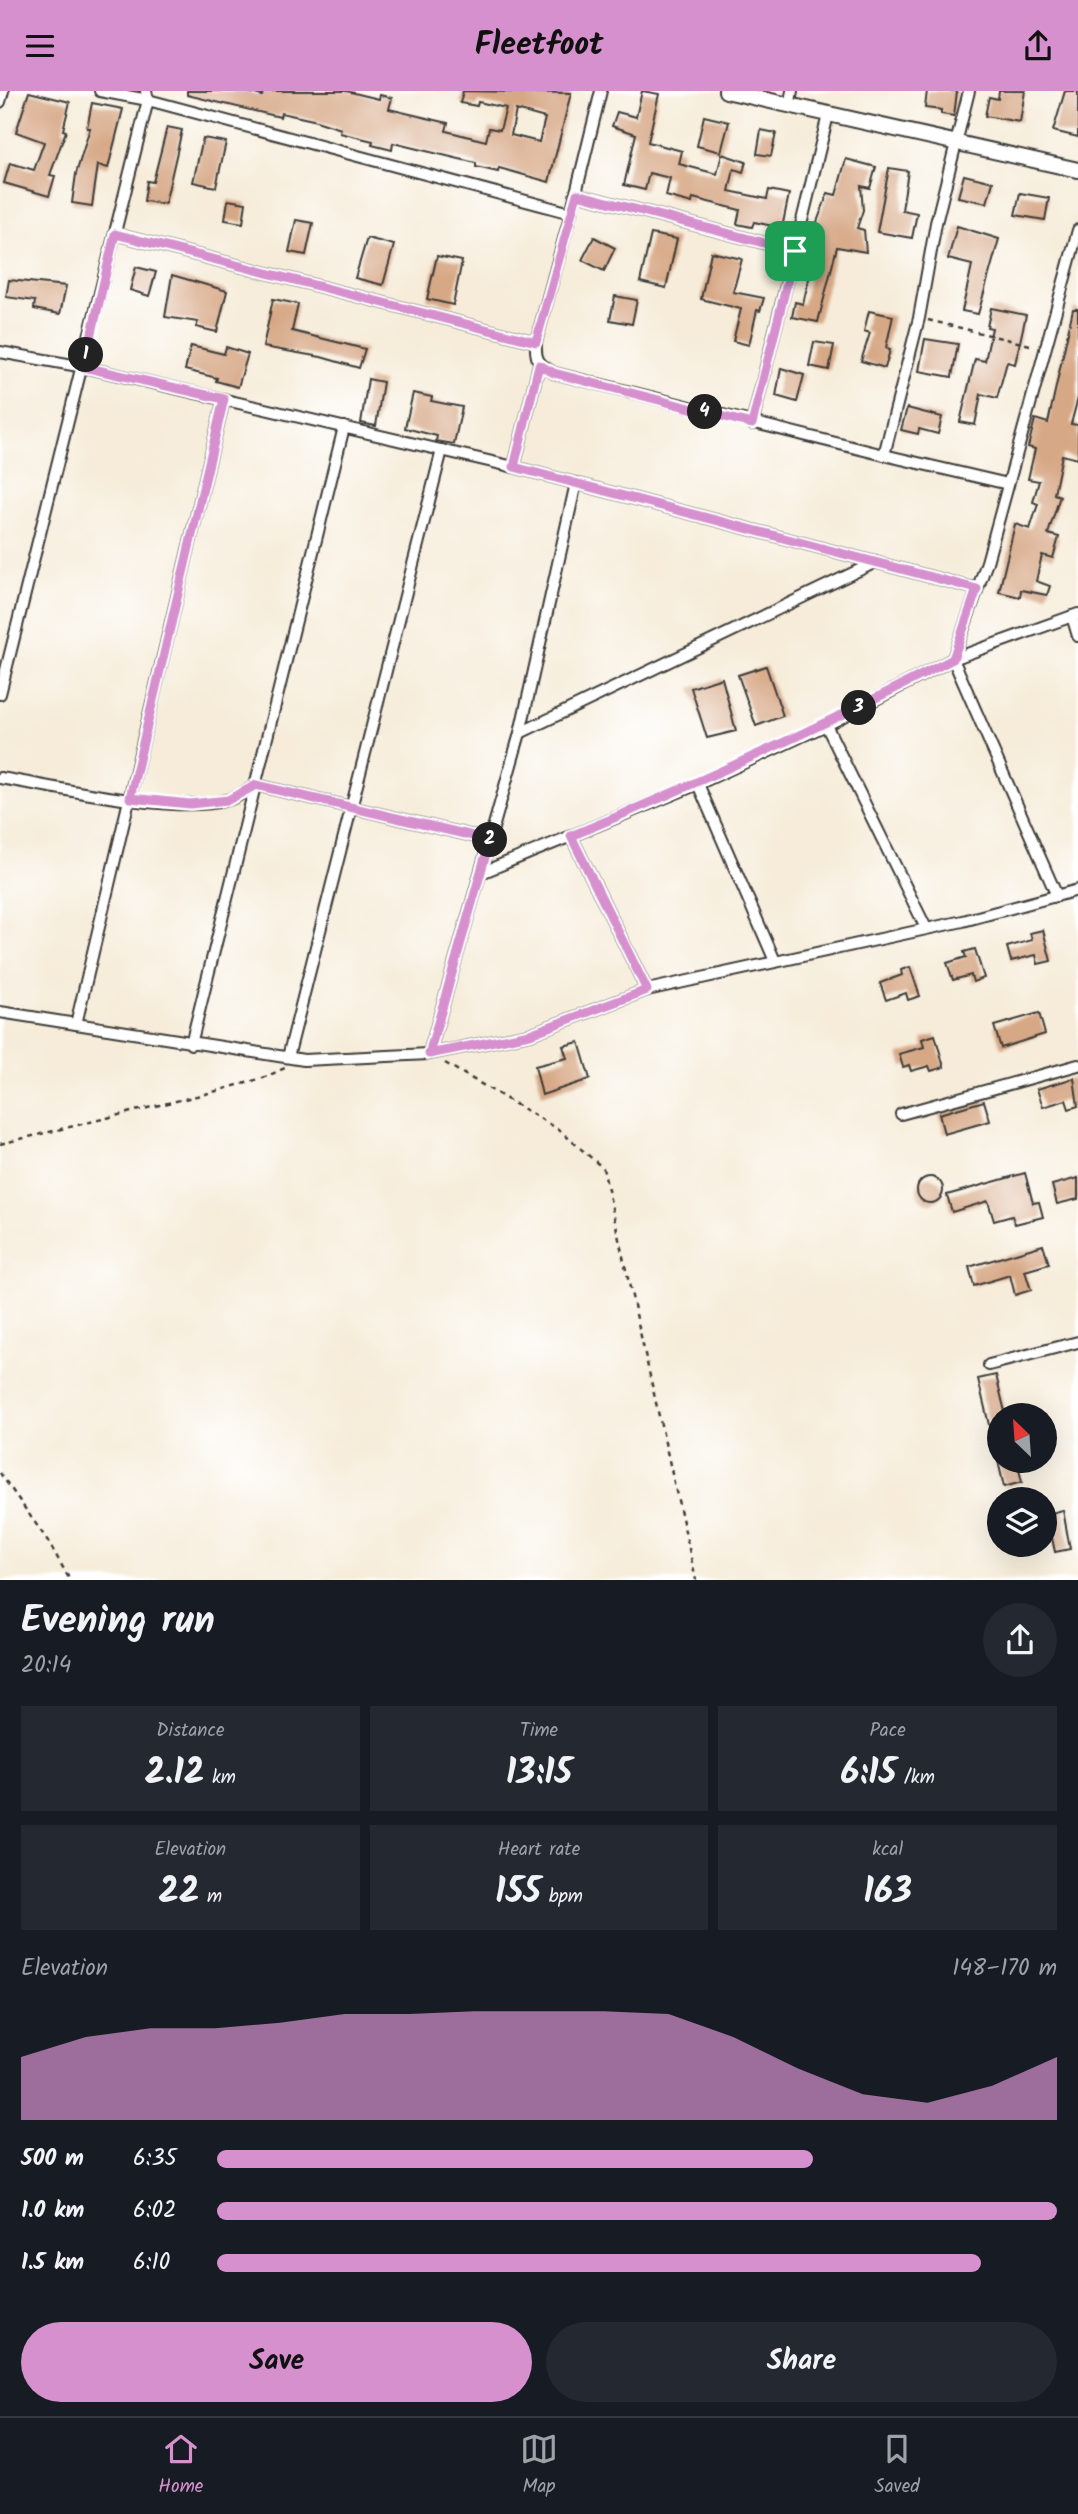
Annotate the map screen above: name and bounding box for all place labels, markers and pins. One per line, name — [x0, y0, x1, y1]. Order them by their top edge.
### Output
pin — [765, 221, 825, 281]
pin: 1 — [68, 337, 104, 373]
pin: 4 — [688, 395, 722, 429]
pin: 3 — [842, 691, 876, 725]
pin: 2 — [472, 823, 508, 857]

